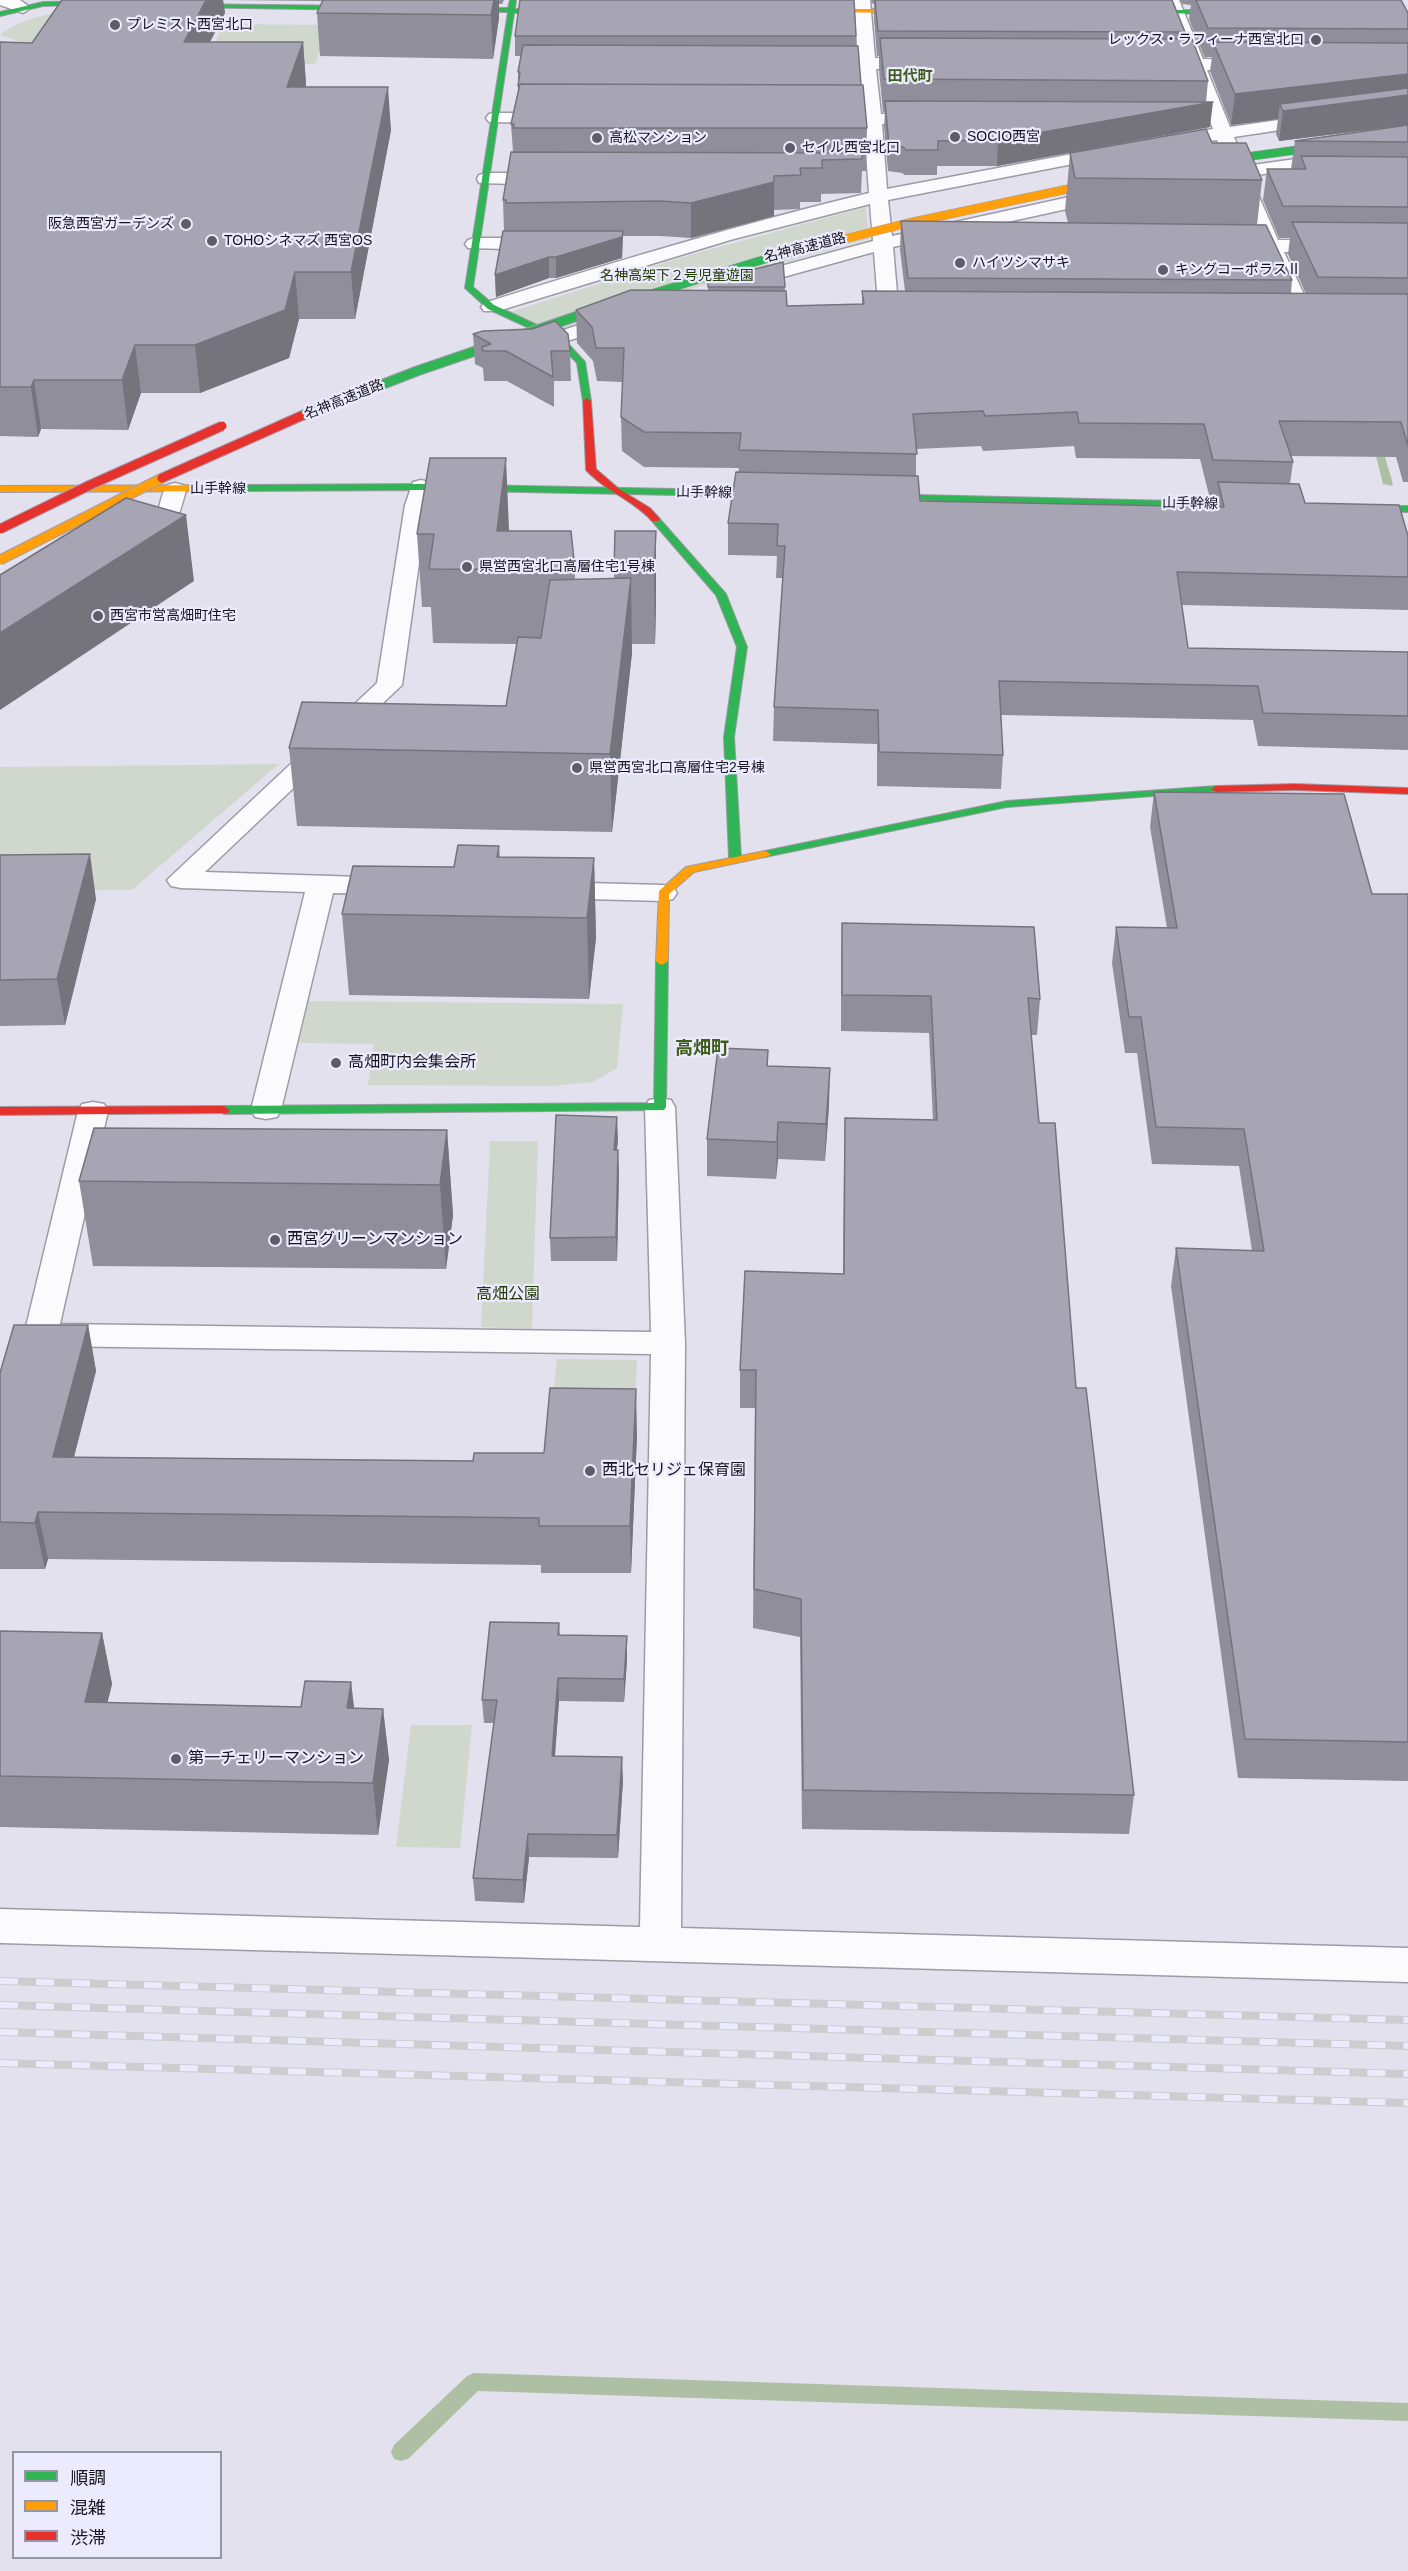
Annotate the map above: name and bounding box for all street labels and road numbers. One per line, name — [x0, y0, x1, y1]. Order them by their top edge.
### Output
street label: 名神高速道路 — [762, 230, 848, 266]
street label: 名神高速道路 — [302, 376, 386, 424]
street label: 山手幹線 — [190, 481, 246, 497]
street label: 山手幹線 — [676, 484, 732, 502]
street label: 山手幹線 — [1162, 495, 1218, 513]

